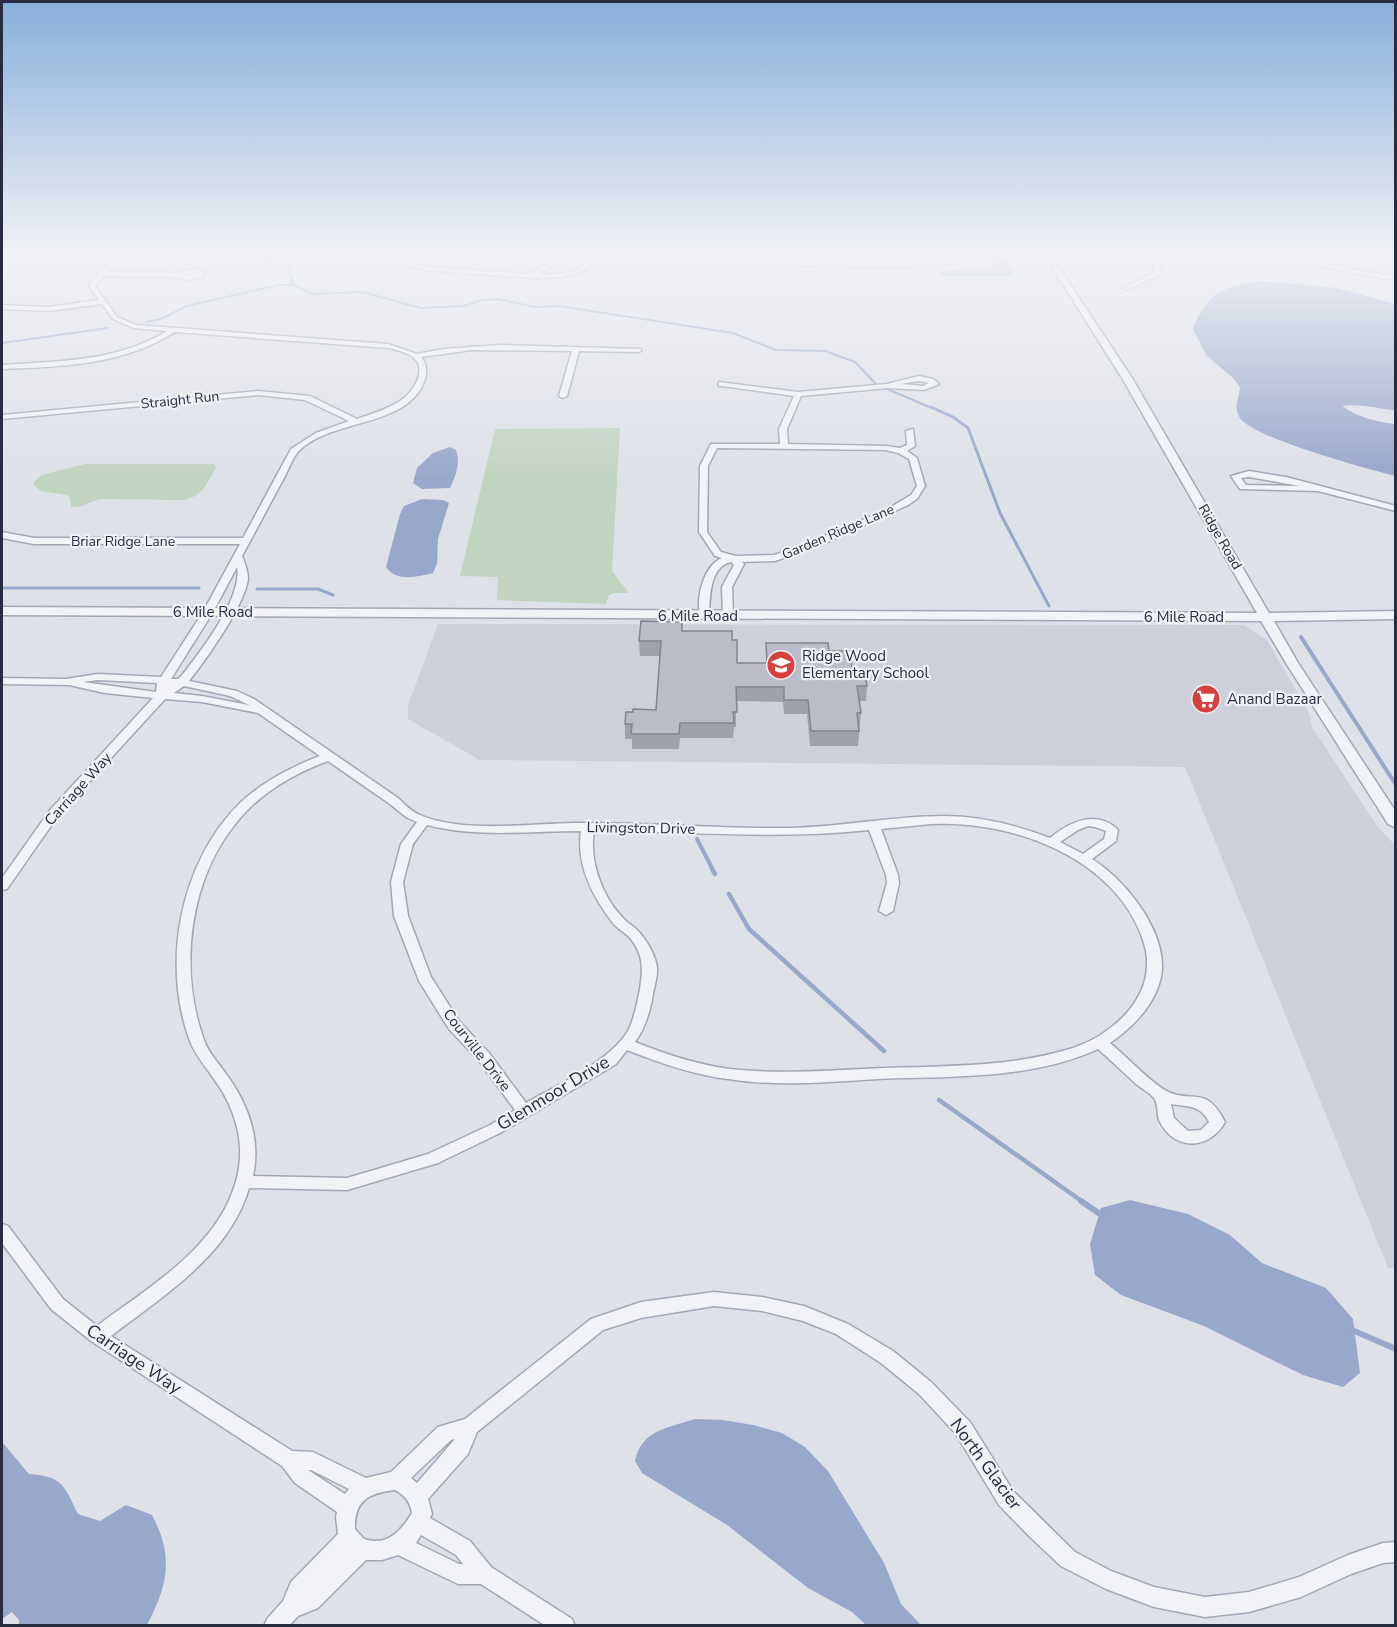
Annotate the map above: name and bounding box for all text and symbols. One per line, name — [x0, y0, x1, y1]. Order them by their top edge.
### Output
street label: Straight Run — [140, 386, 220, 414]
street label: Garden Ridge Lane — [779, 500, 897, 564]
street label: Ridge Road — [1194, 501, 1246, 573]
street label: Briar Ridge Lane — [71, 532, 175, 551]
street label: 6 Mile Road — [173, 602, 253, 622]
street label: 6 Mile Road — [658, 606, 738, 626]
street label: 6 Mile Road — [1144, 607, 1224, 627]
place label: Ridge Wood Elementary School — [802, 646, 929, 683]
school or university icon: Ridge Wood Elementary School — [765, 649, 797, 681]
supermarket icon: Anand Bazaar — [1190, 683, 1222, 715]
place label: Anand Bazaar — [1227, 689, 1322, 709]
street label: Carriage Way — [40, 748, 116, 830]
street label: Livingston Drive — [586, 817, 696, 839]
street label: Courville Drive — [438, 1005, 516, 1095]
street label: Glenmoor Drive — [492, 1050, 614, 1136]
street label: Carriage Way — [82, 1318, 187, 1400]
street label: North Glacier — [945, 1413, 1028, 1515]

